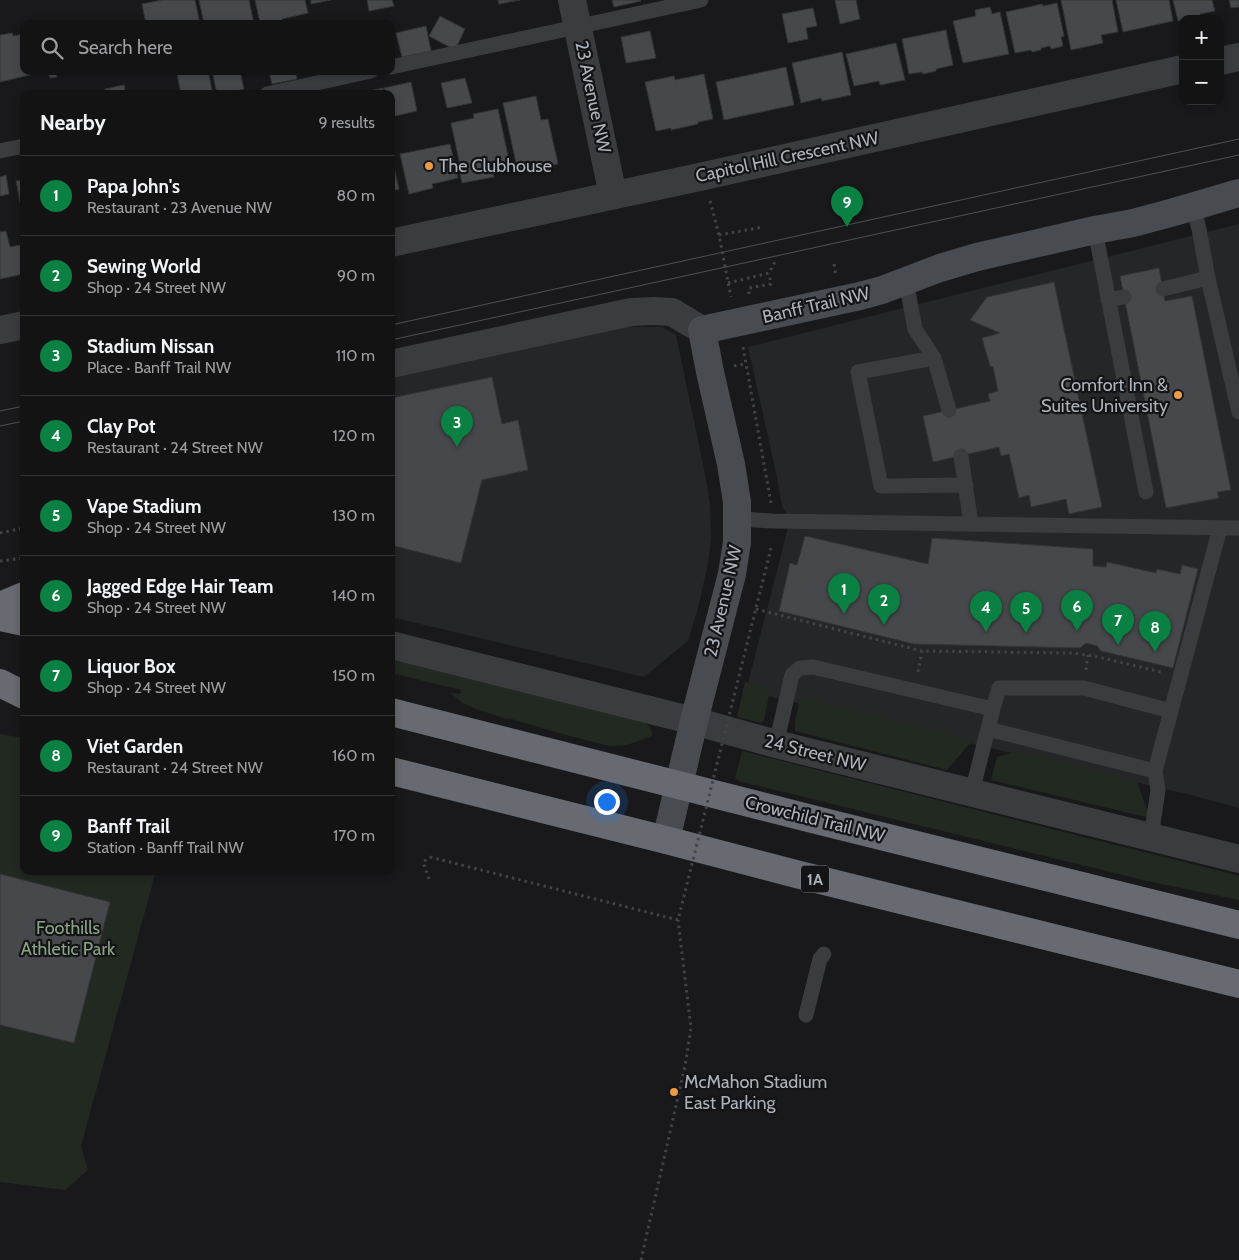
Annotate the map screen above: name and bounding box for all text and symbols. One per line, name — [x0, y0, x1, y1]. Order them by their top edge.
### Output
map controls — [1179, 15, 1224, 105]
button: + — [1179, 15, 1224, 60]
search box — [20, 20, 395, 75]
icon: search — [38, 34, 66, 62]
text: Search here — [78, 36, 172, 59]
street label: 23 Avenue NW — [570, 39, 616, 155]
button: − — [1179, 60, 1224, 105]
text: Nearby — [40, 110, 106, 135]
text: 9 results — [319, 113, 375, 132]
street label: Capitol Hill Crescent NW — [693, 127, 881, 187]
place label: The Clubhouse — [439, 155, 552, 177]
marker: The Clubhouse — [423, 160, 435, 172]
text: Papa John's — [87, 175, 180, 198]
text: 1 — [53, 186, 59, 205]
text: 80 m — [337, 186, 375, 205]
pin: 9 — [831, 186, 863, 227]
text: Restaurant · 23 Avenue NW — [87, 198, 272, 217]
text: Sewing World — [87, 255, 201, 278]
text: 2 — [52, 266, 60, 285]
text: 90 m — [337, 266, 375, 285]
text: Shop · 24 Street NW — [87, 278, 226, 297]
street label: Banff Trail NW — [760, 282, 872, 328]
text: Stadium Nissan — [87, 335, 214, 358]
text: 3 — [52, 346, 60, 365]
text: 110 m — [336, 346, 375, 365]
text: Place · Banff Trail NW — [87, 358, 231, 377]
place label: Comfort Inn & Suites University — [1041, 374, 1168, 417]
marker: Comfort Inn & Suites University — [1172, 389, 1184, 401]
pin: 3 — [441, 406, 473, 447]
text: Clay Pot — [87, 415, 155, 438]
text: 4 — [51, 426, 61, 445]
text: 120 m — [333, 426, 375, 445]
text: Restaurant · 24 Street NW — [87, 438, 263, 457]
text: Vape Stadium — [87, 495, 202, 518]
text: 5 — [52, 506, 60, 525]
text: 130 m — [332, 506, 375, 525]
text: Shop · 24 Street NW — [87, 518, 226, 537]
street label: 23 Avenue NW — [699, 543, 747, 659]
pin: 1 — [828, 573, 860, 614]
text: Jagged Edge Hair Team — [87, 575, 274, 598]
pin: 2 — [868, 584, 900, 625]
text: 6 — [52, 586, 61, 605]
text: 140 m — [332, 586, 375, 605]
pin: 6 — [1061, 590, 1093, 631]
pin: 4 — [970, 591, 1002, 632]
pin: 5 — [1010, 592, 1042, 633]
text: Shop · 24 Street NW — [87, 598, 226, 617]
pin: 7 — [1102, 604, 1134, 645]
pin: 8 — [1139, 611, 1171, 652]
text: Liquor Box — [87, 655, 176, 678]
text: 7 — [52, 666, 60, 685]
text: 150 m — [332, 666, 375, 685]
text: Shop · 24 Street NW — [87, 678, 226, 697]
street label: 24 Street NW — [762, 730, 868, 776]
text: Viet Garden — [87, 735, 183, 758]
text: 8 — [51, 746, 61, 765]
text: 160 m — [332, 746, 375, 765]
text: Restaurant · 24 Street NW — [87, 758, 263, 777]
your location — [594, 789, 620, 815]
street label: Crowchild Trail NW — [743, 791, 887, 847]
text: Banff Trail — [87, 815, 170, 838]
text: 9 — [52, 826, 61, 845]
text: 170 m — [333, 826, 375, 845]
text: Station · Banff Trail NW — [87, 838, 244, 857]
road number: 1A — [801, 866, 829, 892]
park label: Foothills Athletic Park — [21, 917, 116, 960]
place label: McMahon Stadium East Parking — [684, 1071, 827, 1114]
marker: McMahon Stadium East Parking — [668, 1086, 680, 1098]

